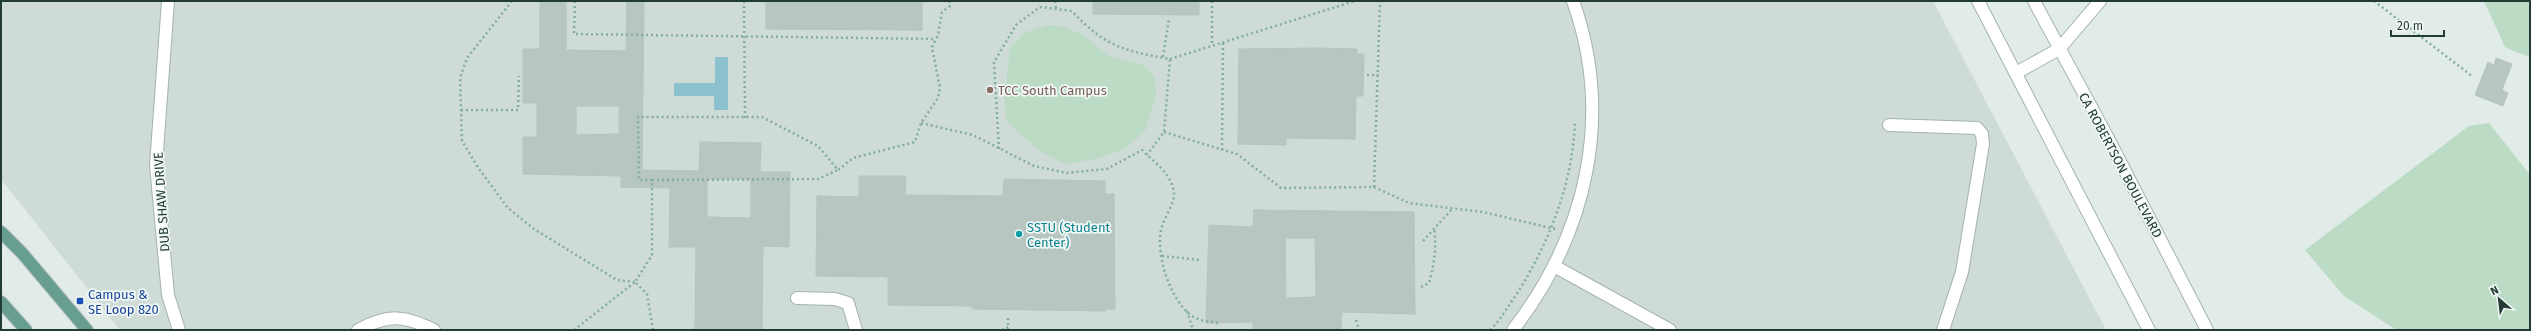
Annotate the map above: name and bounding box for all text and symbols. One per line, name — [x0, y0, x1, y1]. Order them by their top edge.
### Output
scale bar — [2391, 12, 2444, 38]
text: 20 m — [2397, 19, 2423, 33]
place label: TCC South Campus — [998, 83, 1107, 98]
marker: TCC South Campus — [985, 85, 995, 95]
street label: CA ROBERTSON BOULEVARD — [2076, 90, 2165, 240]
street label: DUB SHAW DRIVE — [151, 151, 172, 252]
place label: SSTU (Student Center) — [1027, 220, 1111, 250]
marker: SSTU (Student Center) — [1014, 229, 1024, 239]
north arrow — [2479, 279, 2519, 319]
text: N — [2488, 283, 2501, 298]
place label: Campus & SE Loop 820 — [88, 287, 159, 317]
marker: Campus & SE Loop 820 — [75, 296, 85, 306]

